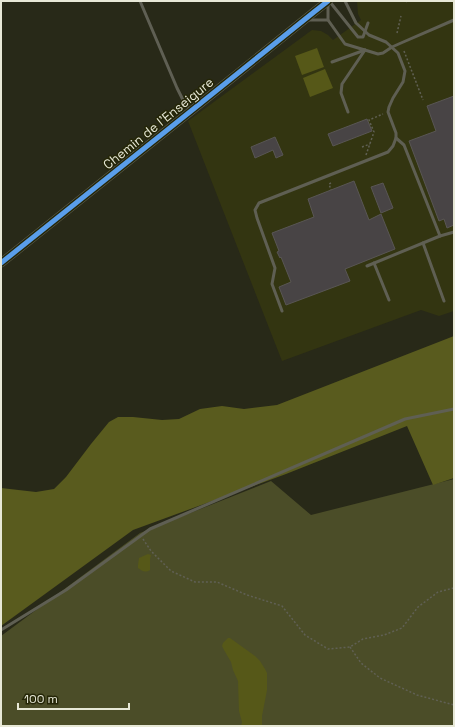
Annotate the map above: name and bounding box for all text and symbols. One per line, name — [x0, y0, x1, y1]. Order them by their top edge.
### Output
street label: Chemin de l'Enseigure — [100, 74, 217, 173]
scale bar — [18, 685, 129, 711]
text: 100 m — [24, 691, 58, 707]

